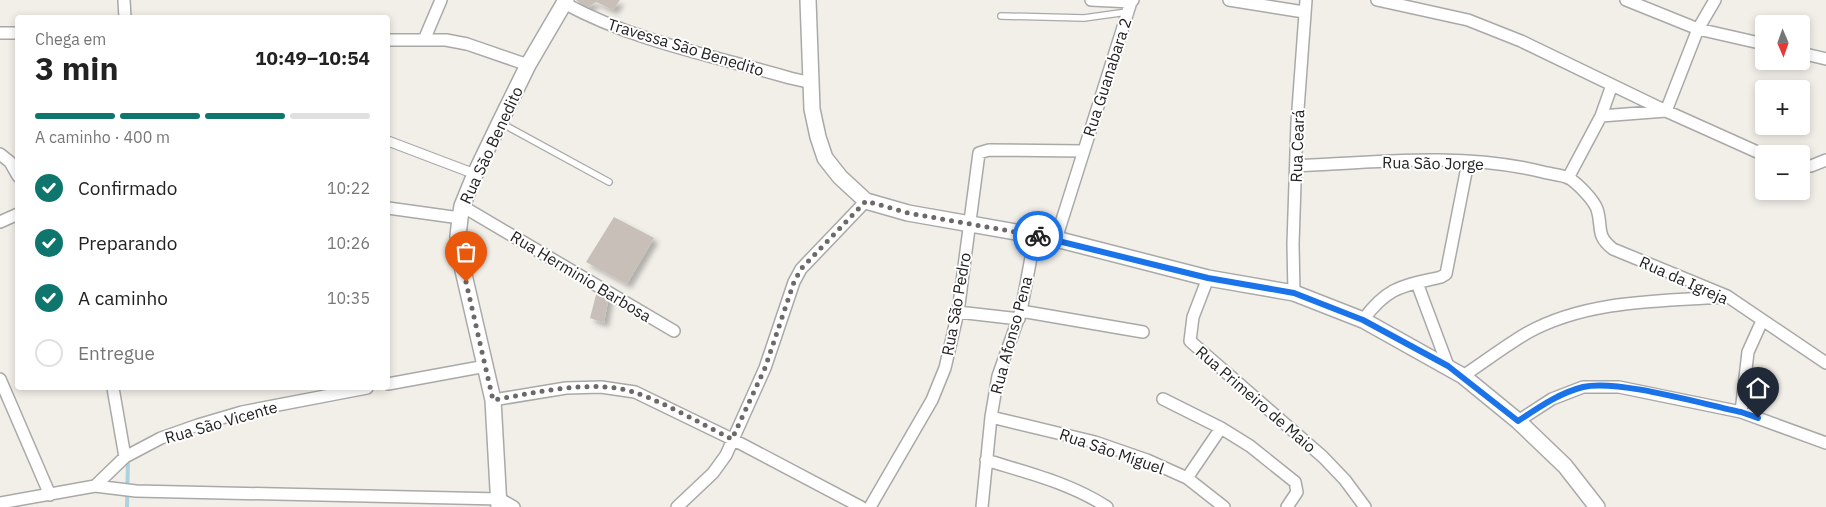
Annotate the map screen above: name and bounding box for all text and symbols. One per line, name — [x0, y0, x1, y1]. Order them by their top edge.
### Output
street label: Travessa São Benedito — [605, 14, 767, 80]
street label: Rua Guanabara 2 — [1078, 15, 1136, 139]
north arrow — [1755, 15, 1810, 70]
map controls — [1755, 15, 1810, 200]
text: Chega em — [35, 29, 106, 49]
text: 10:49–10:54 — [255, 46, 370, 70]
text: 3 min — [35, 47, 119, 89]
button: + — [1755, 80, 1810, 135]
street label: Rua São Benedito — [455, 83, 527, 207]
street label: Rua Ceará — [1286, 109, 1308, 183]
text: A caminho · 400 m — [35, 127, 170, 147]
button: − — [1755, 145, 1810, 200]
street label: Rua São Jorge — [1382, 152, 1484, 174]
icon: check — [35, 174, 63, 202]
text: Confirmado — [78, 176, 177, 200]
text: 10:22 — [327, 178, 370, 198]
courier — [1013, 211, 1063, 261]
icon: bike — [1024, 222, 1052, 250]
street label: Rua Herminio Barbosa — [507, 226, 655, 326]
icon: check — [35, 229, 63, 257]
text: Preparando — [78, 231, 177, 255]
pin — [445, 231, 487, 282]
text: 10:26 — [327, 233, 370, 253]
icon: bag — [452, 238, 480, 266]
street label: Rua São Pedro — [937, 251, 975, 357]
street label: Rua da Igreja — [1636, 252, 1732, 309]
street label: Rua Afonso Pena — [986, 273, 1036, 396]
icon: check — [35, 284, 63, 312]
text: A caminho — [78, 286, 168, 310]
text: 10:35 — [327, 288, 370, 308]
text: Entregue — [78, 341, 155, 365]
street label: Rua Primeiro de Maio — [1192, 341, 1320, 457]
pin — [1737, 367, 1779, 418]
icon: home — [1744, 374, 1772, 402]
street label: Rua São Vicente — [162, 396, 280, 448]
street label: Rua São Miguel — [1057, 424, 1167, 478]

